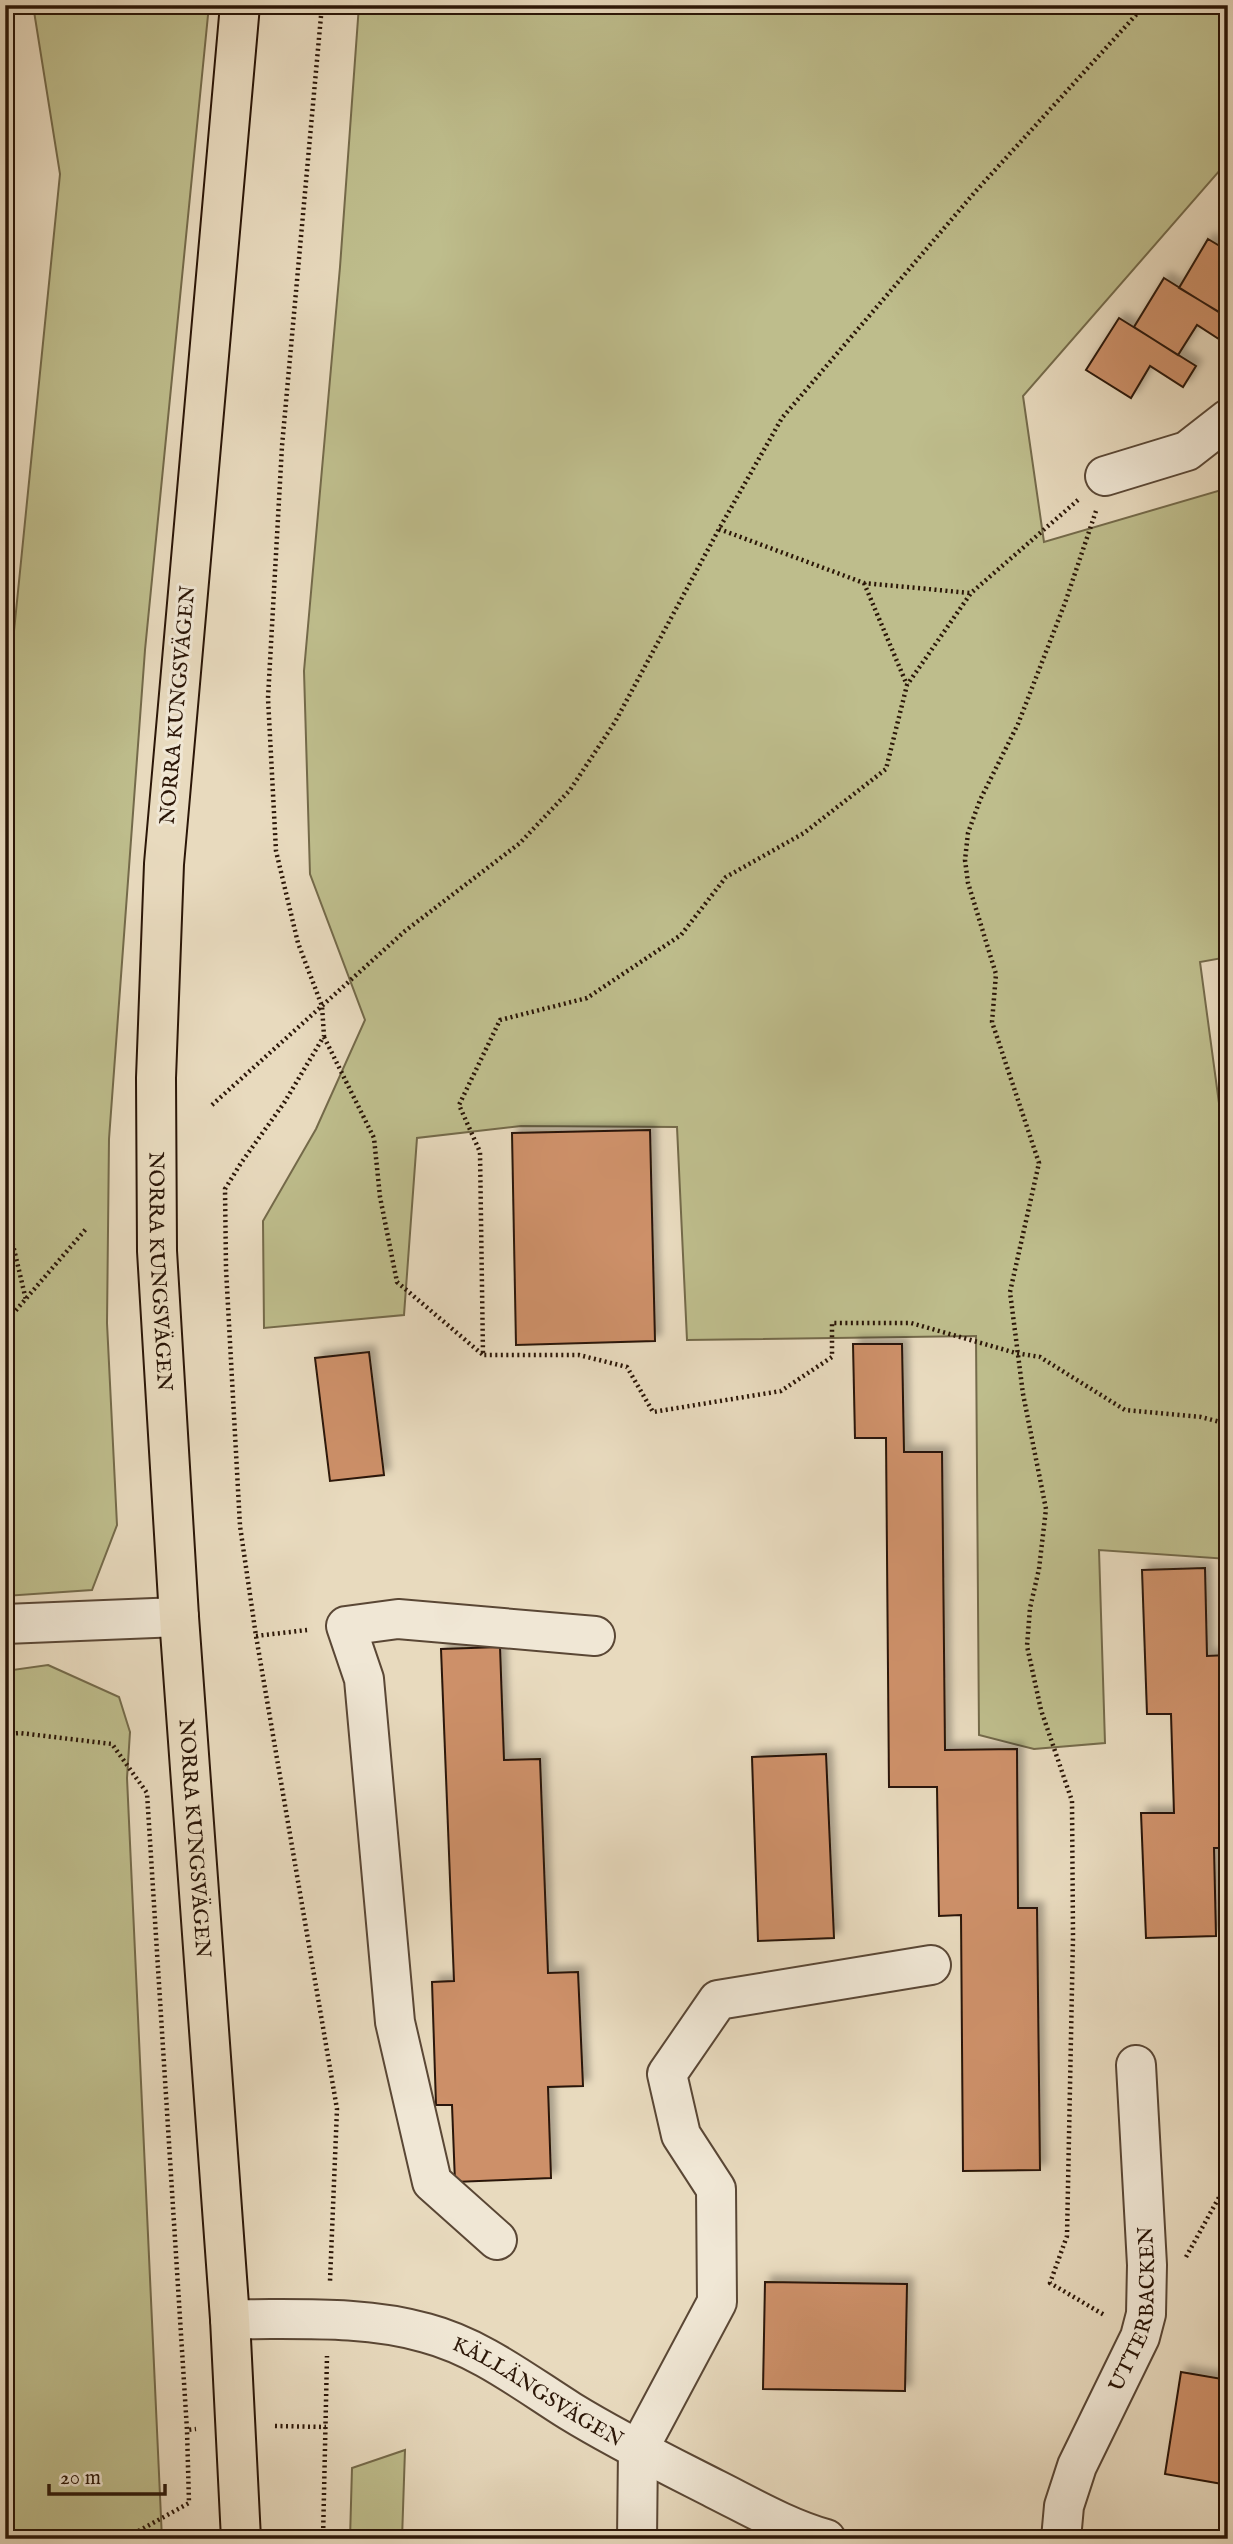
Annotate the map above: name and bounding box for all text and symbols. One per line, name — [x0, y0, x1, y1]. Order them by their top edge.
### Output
street label: NORRA KUNGSVÄGEN — [154, 585, 202, 826]
street label: NORRA KUNGSVÄGEN — [141, 1152, 177, 1392]
street label: NORRA KUNGSVÄGEN — [171, 1718, 216, 1959]
street label: UTTERBACKEN — [1103, 2226, 1162, 2396]
street label: KÄLLÄNGSVÄGEN — [448, 2331, 628, 2454]
scale bar — [49, 2453, 164, 2497]
text: 20 m — [60, 2465, 101, 2492]

